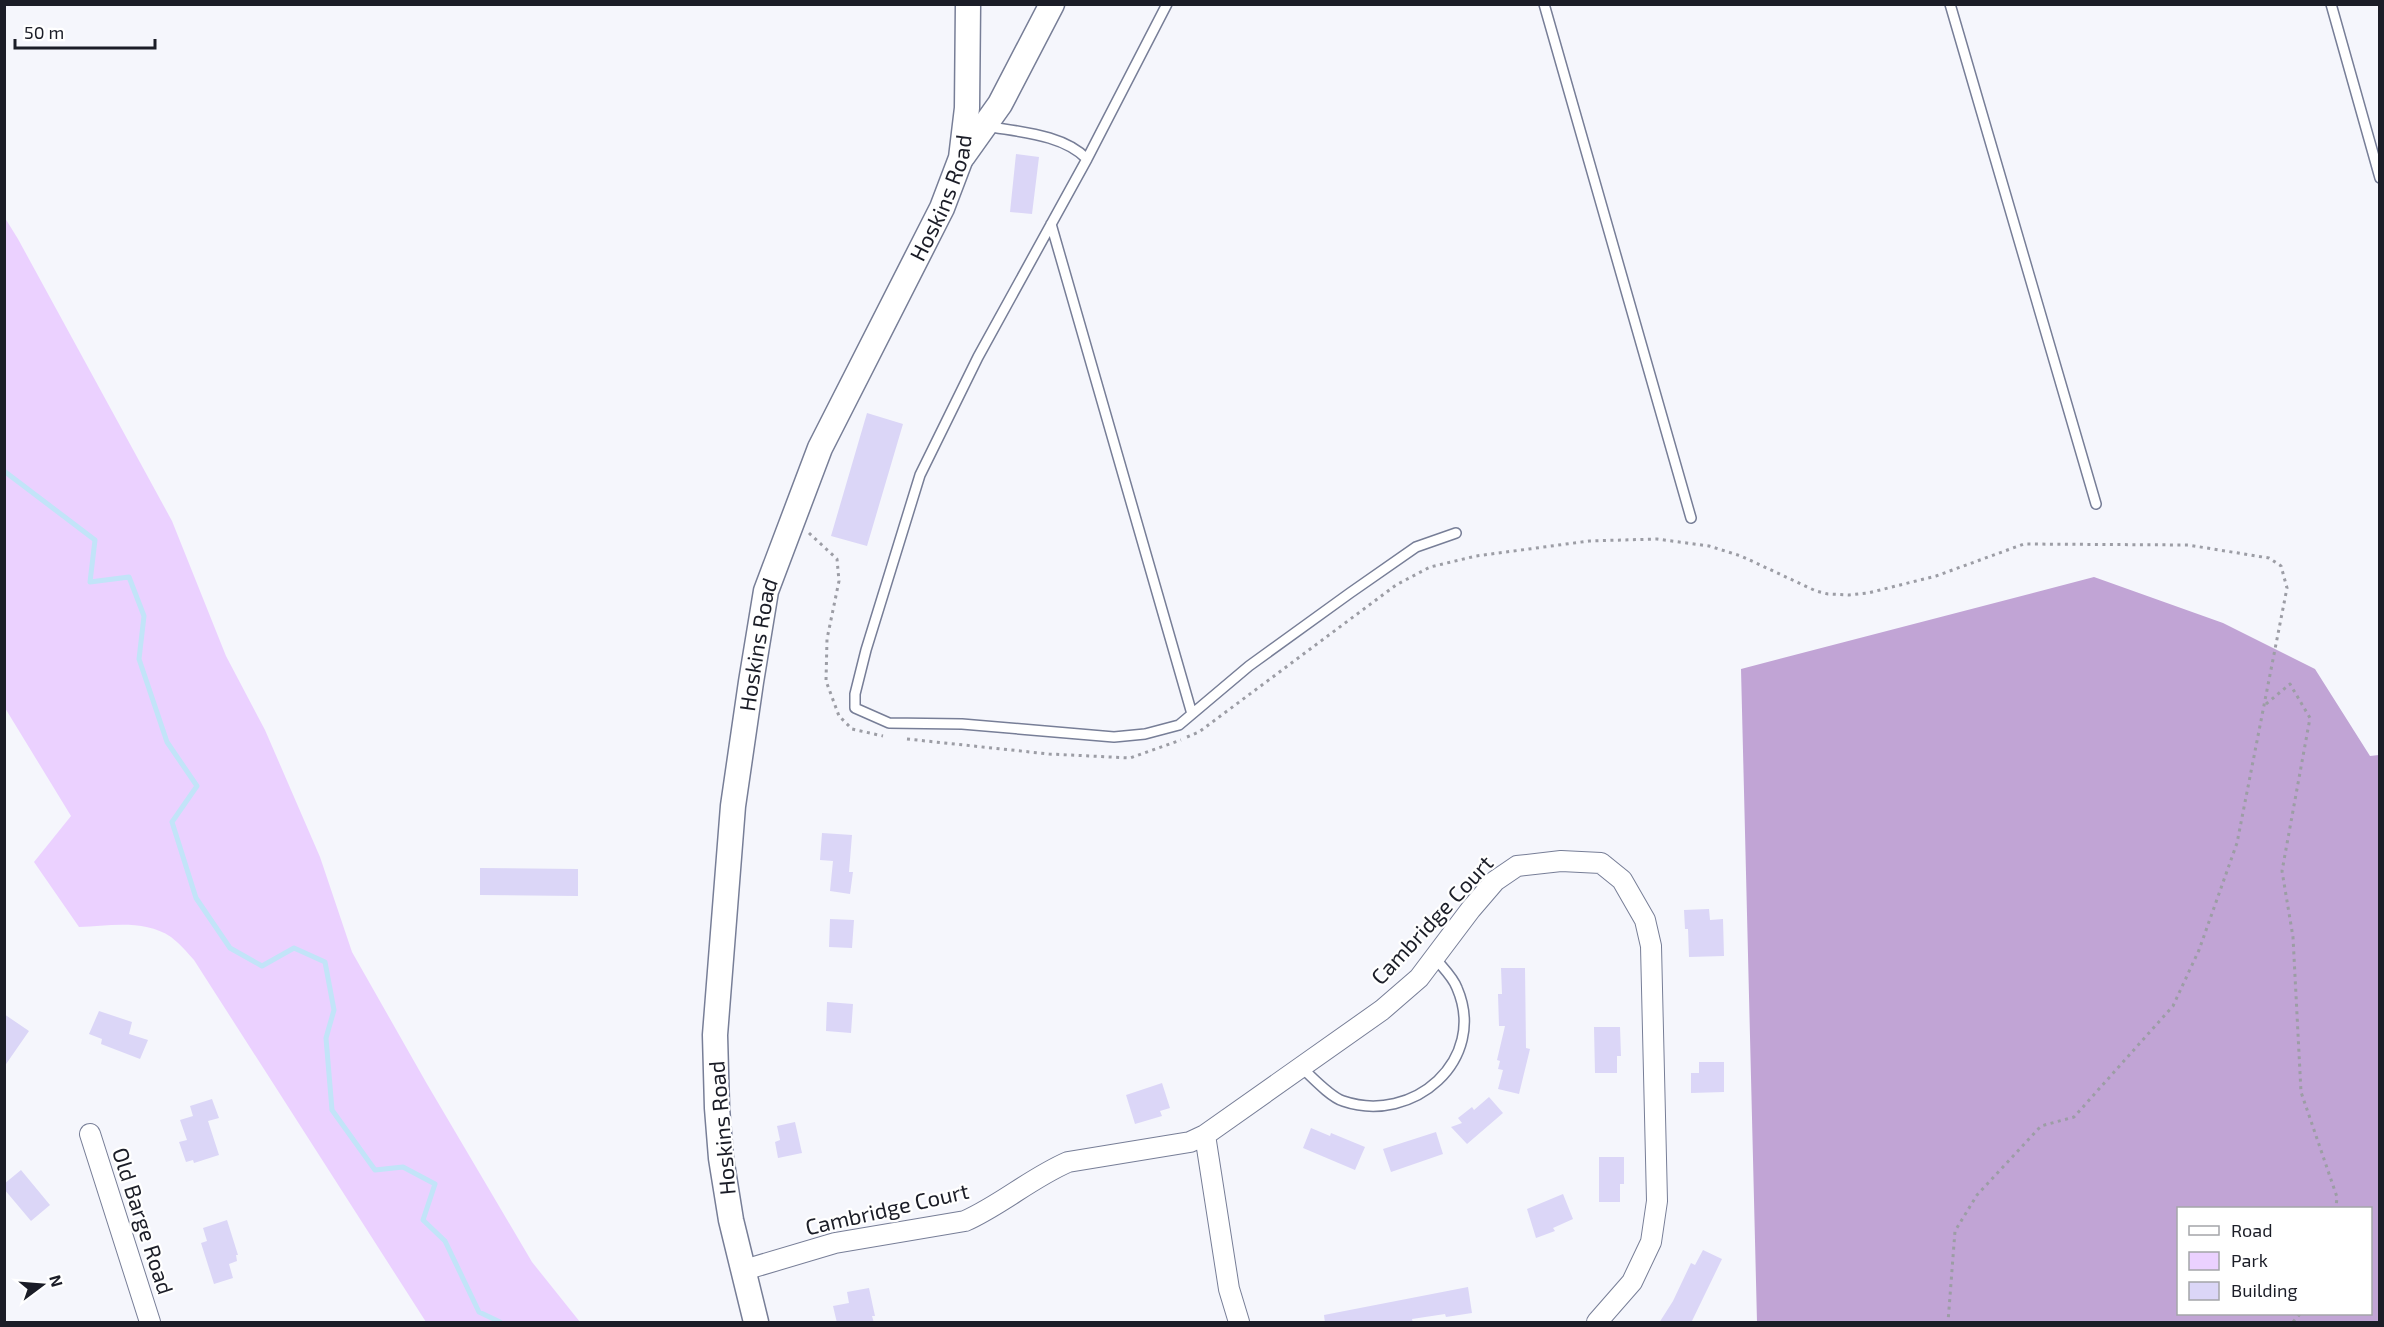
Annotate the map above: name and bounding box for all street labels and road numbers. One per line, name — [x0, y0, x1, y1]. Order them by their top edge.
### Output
street label: Hoskins Road — [903, 133, 976, 265]
street label: Hoskins Road — [733, 574, 782, 713]
street label: Cambridge Court — [1365, 849, 1498, 989]
street label: Hoskins Road — [702, 1060, 740, 1196]
street label: Old Barge Road — [108, 1144, 180, 1297]
street label: Cambridge Court — [802, 1177, 971, 1239]

